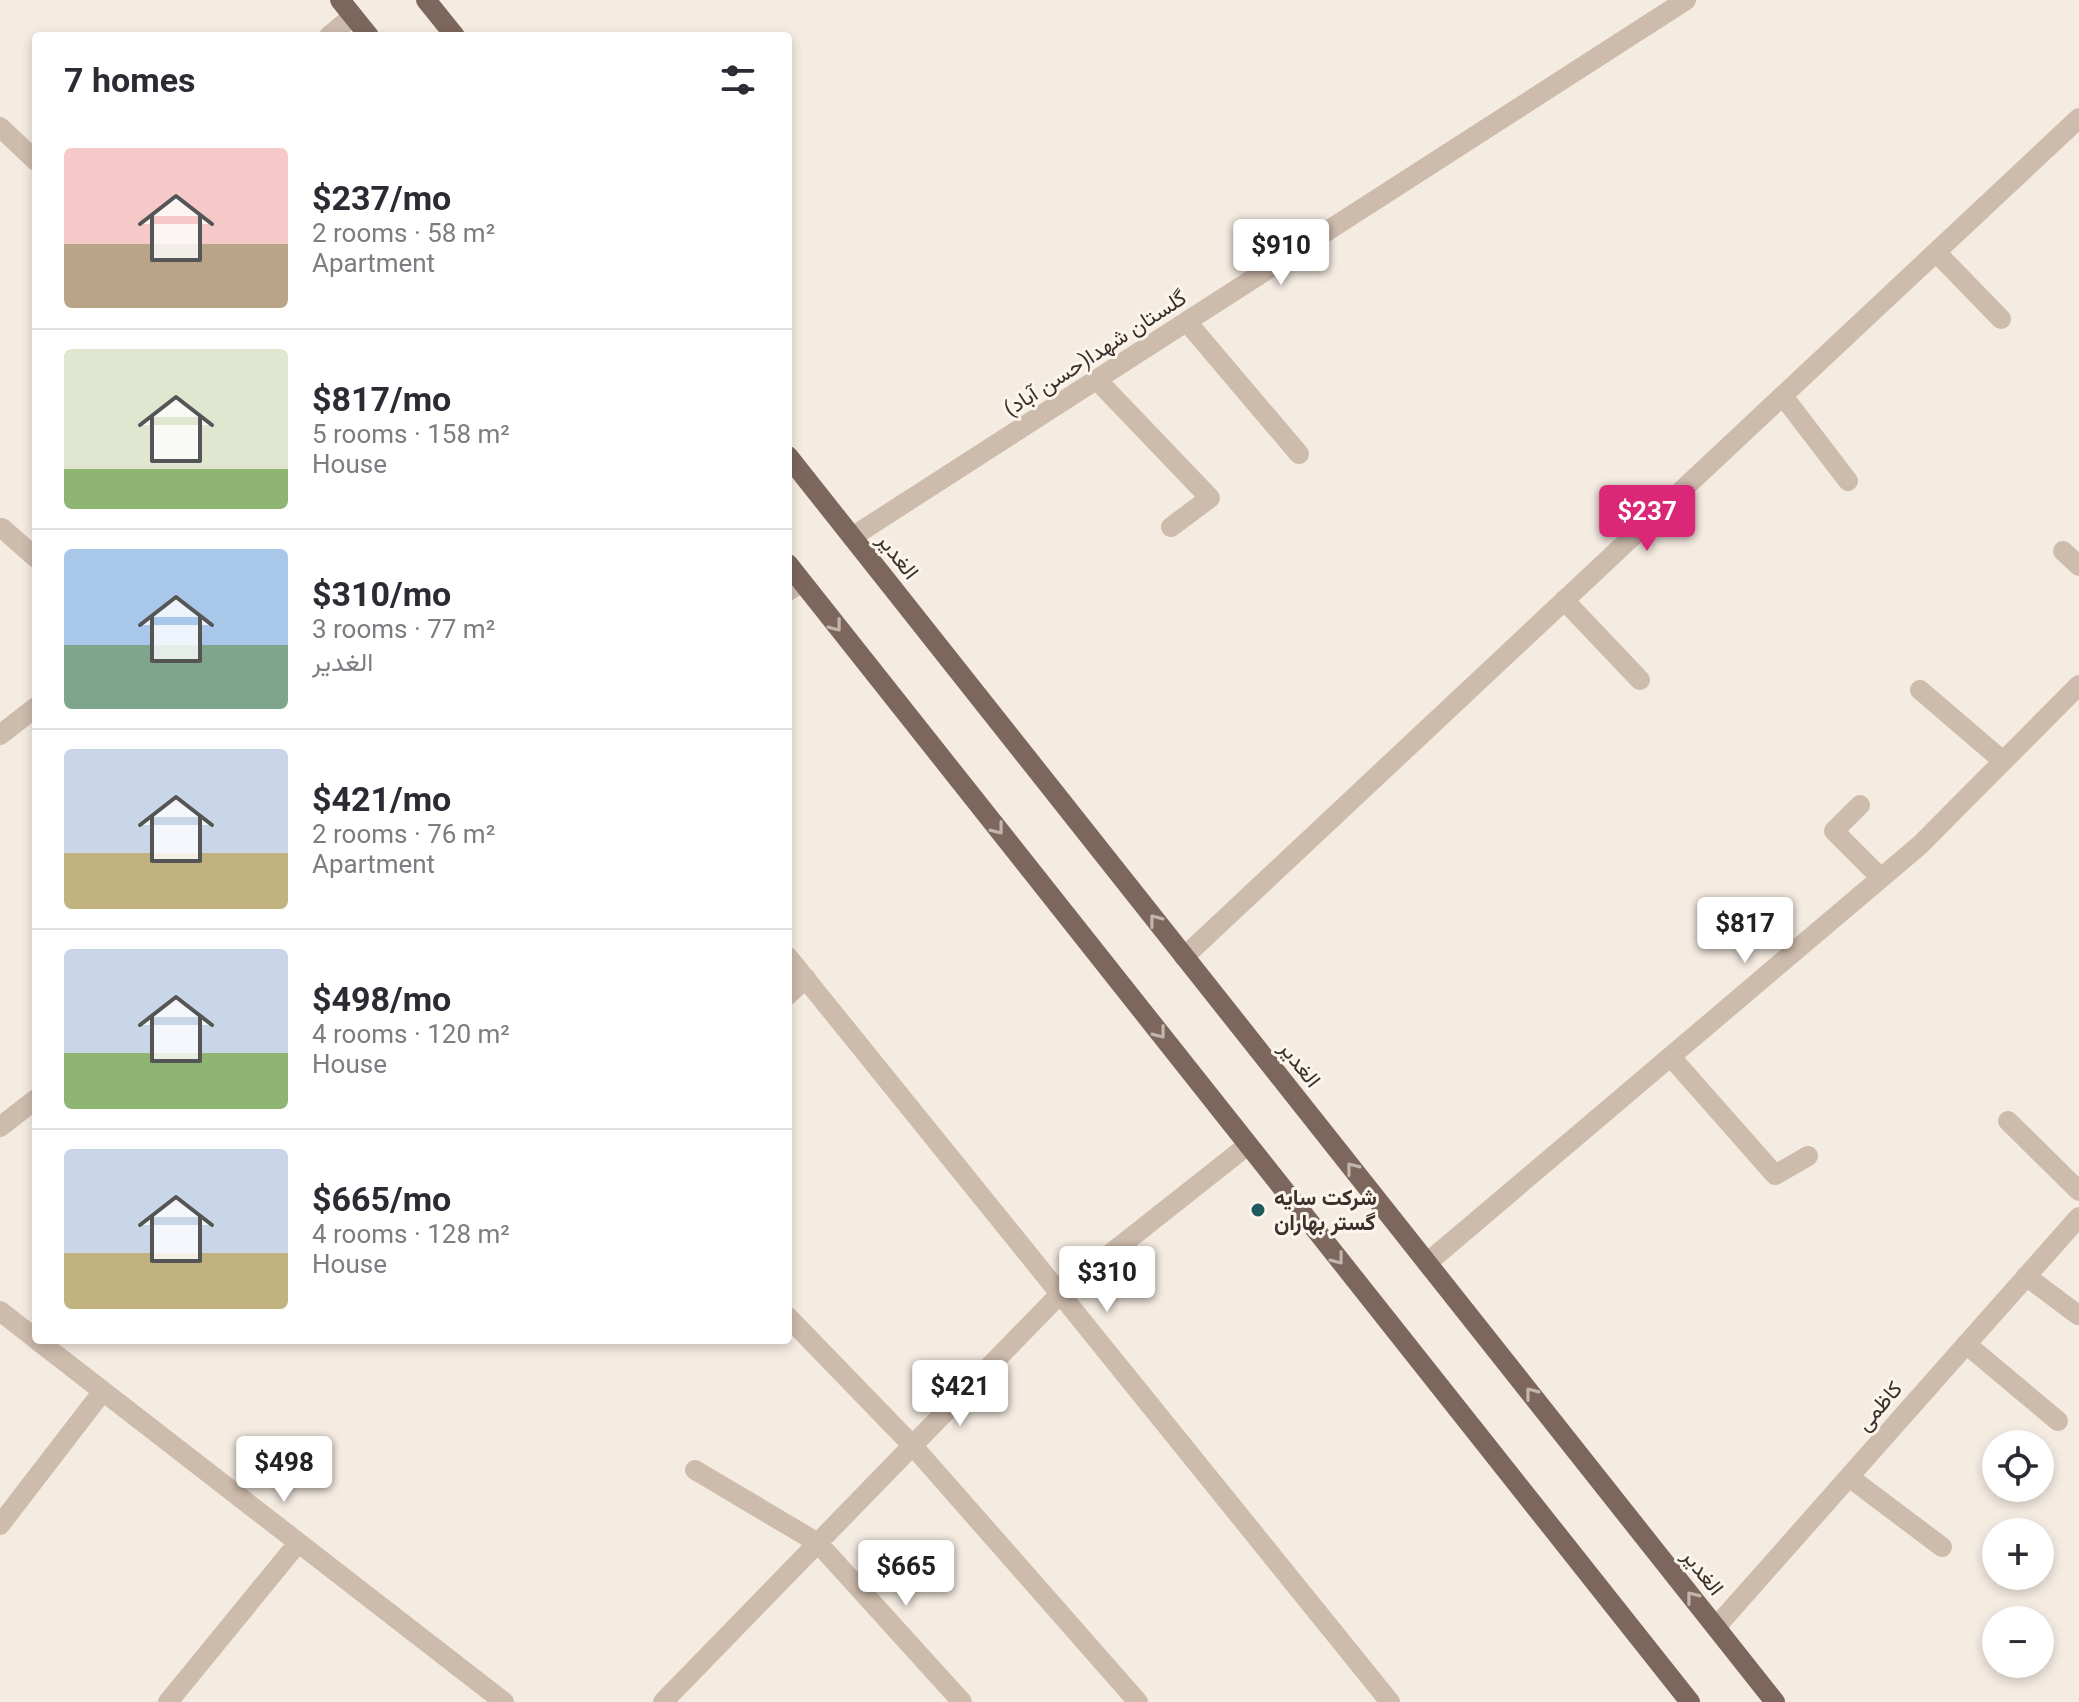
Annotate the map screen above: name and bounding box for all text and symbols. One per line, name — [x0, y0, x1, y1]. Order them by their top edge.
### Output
icon: filters — [716, 58, 760, 102]
text: 7 homes — [64, 60, 195, 100]
text: $237/mo — [312, 178, 451, 218]
icon: home — [128, 180, 224, 276]
text: 2 rooms · 58 m² — [312, 218, 495, 248]
pin: $910 — [1234, 219, 1328, 287]
text: $910 — [1251, 230, 1311, 260]
text: Apartment — [312, 248, 435, 278]
street label: گلستان شهدا(حسن آباد) — [999, 284, 1192, 422]
text: $817/mo — [312, 379, 451, 419]
icon: home — [128, 381, 224, 477]
text: 5 rooms · 158 m² — [312, 419, 510, 449]
text: House — [312, 449, 387, 479]
pin: $237 — [1600, 485, 1694, 553]
text: $237 — [1617, 496, 1677, 526]
street label: الغدیر — [871, 527, 924, 585]
text: $310/mo — [312, 574, 451, 614]
icon: home — [128, 581, 224, 677]
text: 3 rooms · 77 m² — [312, 614, 495, 644]
one-way arrow — [827, 617, 841, 632]
text: الغدیر — [312, 647, 373, 677]
text: $421/mo — [312, 779, 451, 819]
icon: home — [128, 781, 224, 877]
text: 2 rooms · 76 m² — [312, 819, 495, 849]
one-way arrow — [988, 820, 1003, 834]
text: Apartment — [312, 849, 435, 879]
pin: $817 — [1698, 897, 1792, 965]
text: $817 — [1715, 908, 1775, 938]
one-way arrow — [1150, 915, 1165, 929]
text: $498/mo — [312, 979, 451, 1019]
icon: home — [128, 981, 224, 1077]
text: 4 rooms · 120 m² — [312, 1019, 510, 1049]
one-way arrow — [1150, 1024, 1164, 1039]
street label: الغدیر — [1273, 1035, 1326, 1093]
text: House — [312, 1049, 387, 1079]
one-way arrow — [1347, 1162, 1361, 1177]
text: $665/mo — [312, 1179, 451, 1219]
icon: home — [128, 1181, 224, 1277]
place label: شرکت سایه گستر بهاران — [1274, 1185, 1377, 1236]
marker: شرکت سایه گستر بهاران — [1249, 1201, 1267, 1219]
text: 4 rooms · 128 m² — [312, 1219, 510, 1249]
pin: $310 — [1060, 1246, 1154, 1314]
text: House — [312, 1249, 387, 1279]
one-way arrow — [1329, 1250, 1343, 1265]
text: $310 — [1077, 1257, 1137, 1287]
pin: $421 — [913, 1360, 1007, 1428]
text: $421 — [930, 1371, 990, 1401]
street label: کاظمی — [1851, 1376, 1908, 1436]
one-way arrow — [1526, 1387, 1540, 1402]
map controls — [1982, 1430, 2054, 1678]
button: locate — [1982, 1430, 2054, 1502]
pin: $498 — [237, 1436, 331, 1504]
text: $498 — [254, 1447, 314, 1477]
button: + — [1982, 1518, 2054, 1590]
pin: $665 — [859, 1540, 953, 1608]
street label: الغدیر — [1676, 1543, 1729, 1601]
text: $665 — [876, 1551, 936, 1581]
one-way arrow — [1687, 1592, 1702, 1606]
button: − — [1982, 1606, 2054, 1678]

